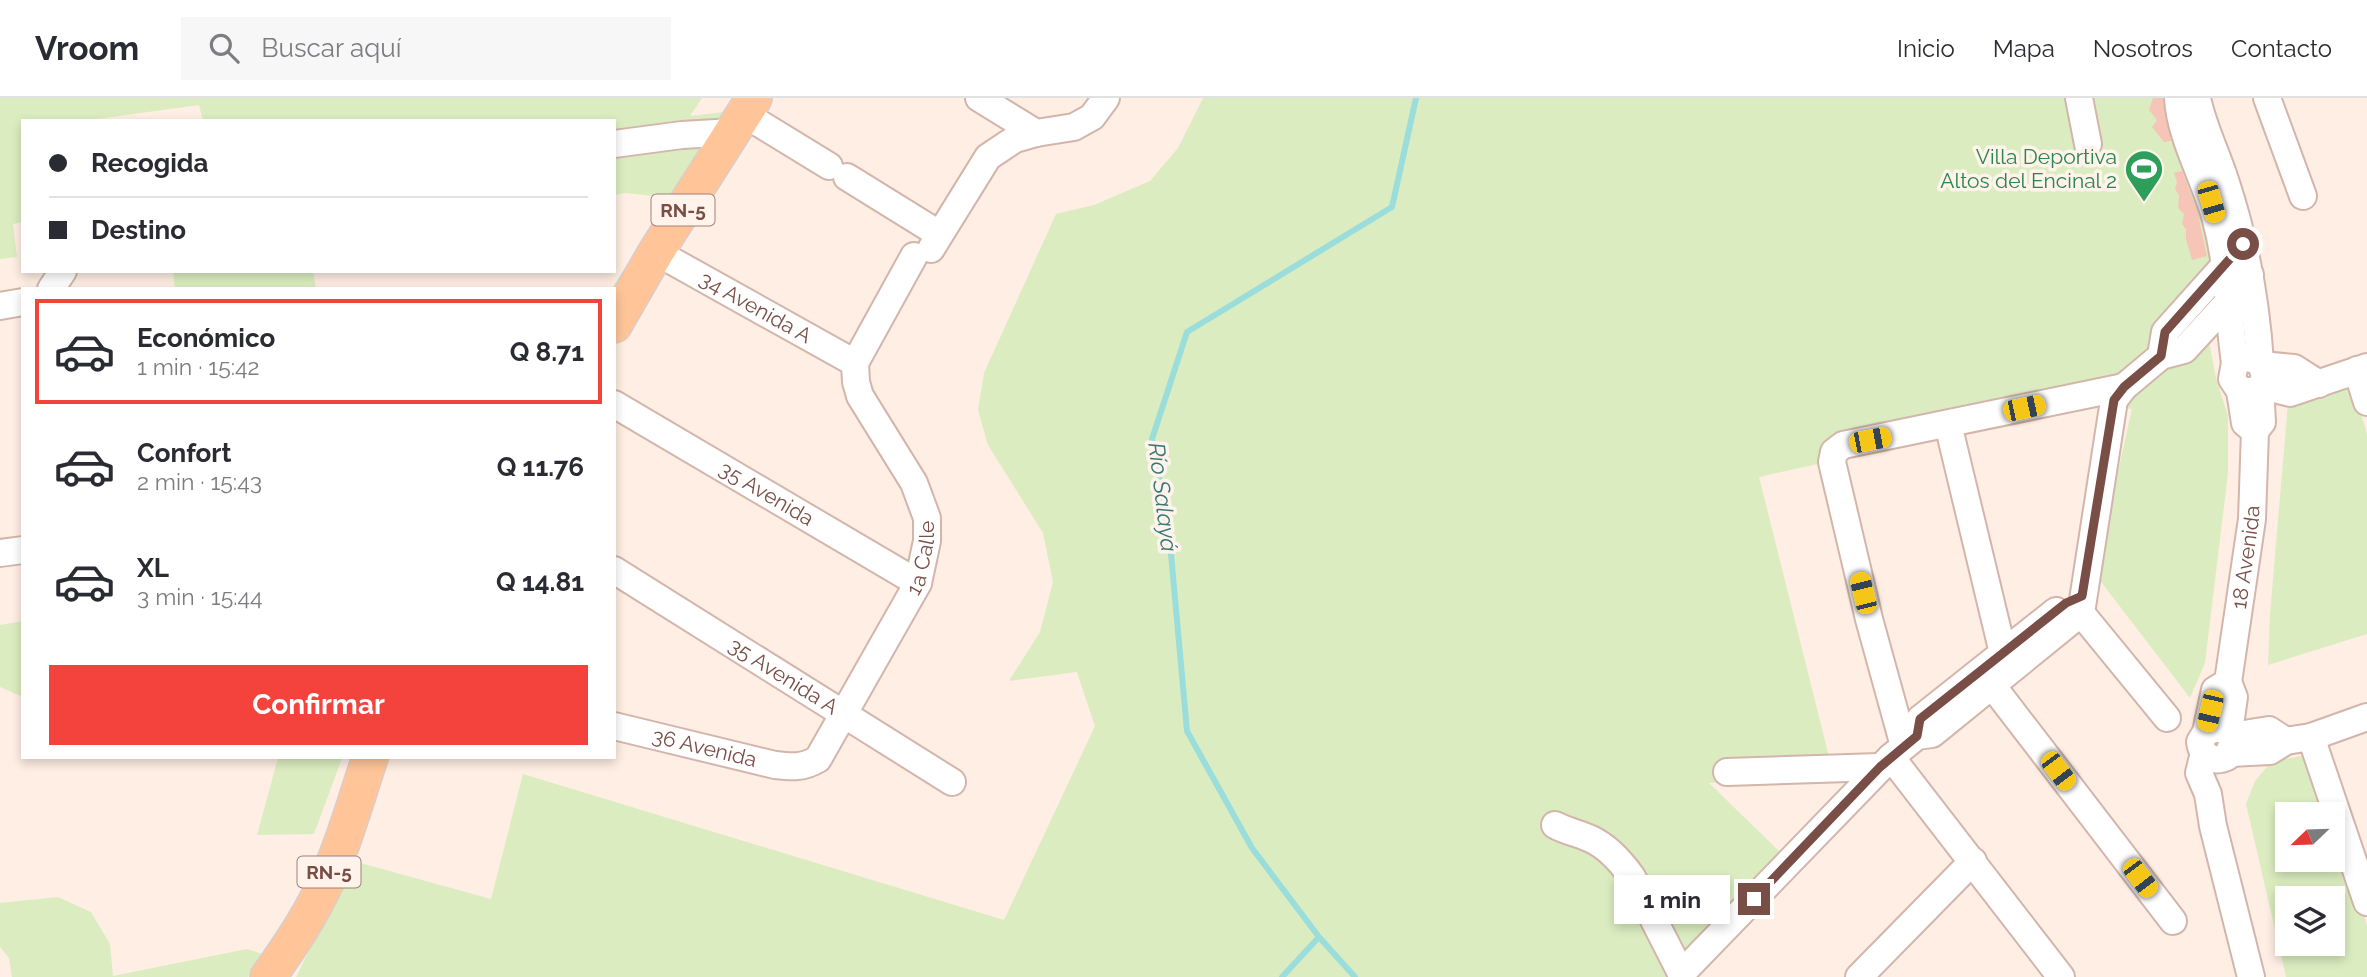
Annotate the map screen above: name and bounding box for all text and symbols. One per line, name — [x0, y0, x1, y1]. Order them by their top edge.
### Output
search box — [181, 17, 671, 80]
text: Vroom — [35, 29, 139, 68]
icon: search — [205, 29, 243, 67]
text: Buscar aquí — [261, 33, 401, 63]
text: Inicio — [1897, 34, 1955, 63]
text: Mapa — [1993, 34, 2055, 63]
text: Nosotros — [2093, 34, 2193, 63]
text: Contacto — [2231, 34, 2332, 63]
place label: Villa Deportiva Altos del Encinal 2 — [1940, 144, 2117, 193]
text: Recogida — [91, 148, 209, 178]
sports icon: Villa Deportiva Altos del Encinal 2 — [2123, 148, 2165, 203]
car — [2196, 179, 2227, 225]
road number: RN-5 — [652, 194, 714, 226]
text: Destino — [91, 215, 186, 245]
route start — [2227, 228, 2259, 260]
street label: 34 Avenida A — [695, 266, 816, 348]
icon: car — [53, 320, 116, 383]
text: Económico — [137, 323, 275, 353]
text: Q 8.71 — [510, 337, 584, 367]
text: 1 min · 15:42 — [137, 353, 260, 380]
car — [2002, 393, 2047, 423]
car — [1848, 426, 1893, 454]
icon: car — [53, 435, 116, 498]
text: Confort — [137, 438, 231, 468]
water label: Río Salayá — [1143, 441, 1184, 553]
text: Q 11.76 — [497, 452, 584, 482]
street label: 35 Avenida — [715, 456, 819, 531]
text: 2 min · 15:43 — [137, 468, 262, 495]
street label: 18 Avenida — [2226, 505, 2264, 611]
street label: 1a Calle — [901, 521, 939, 600]
icon: car — [53, 550, 116, 613]
text: XL — [137, 553, 169, 583]
text: Q 14.81 — [496, 567, 584, 597]
car — [1848, 570, 1879, 616]
text: 3 min · 15:44 — [137, 583, 263, 610]
street label: 35 Avenida A — [724, 632, 843, 719]
button: Confirmar — [49, 665, 588, 745]
car — [2196, 688, 2225, 734]
street label: 36 Avenida — [650, 723, 759, 772]
car — [2037, 748, 2080, 794]
north arrow — [2275, 802, 2345, 872]
map controls — [2275, 802, 2345, 956]
car — [2119, 855, 2162, 901]
road number: RN-5 — [298, 856, 360, 888]
callout: 1 min — [1614, 874, 1730, 924]
route end — [1738, 883, 1770, 915]
text: 1 min — [1643, 886, 1701, 913]
button: layers — [2275, 886, 2345, 956]

